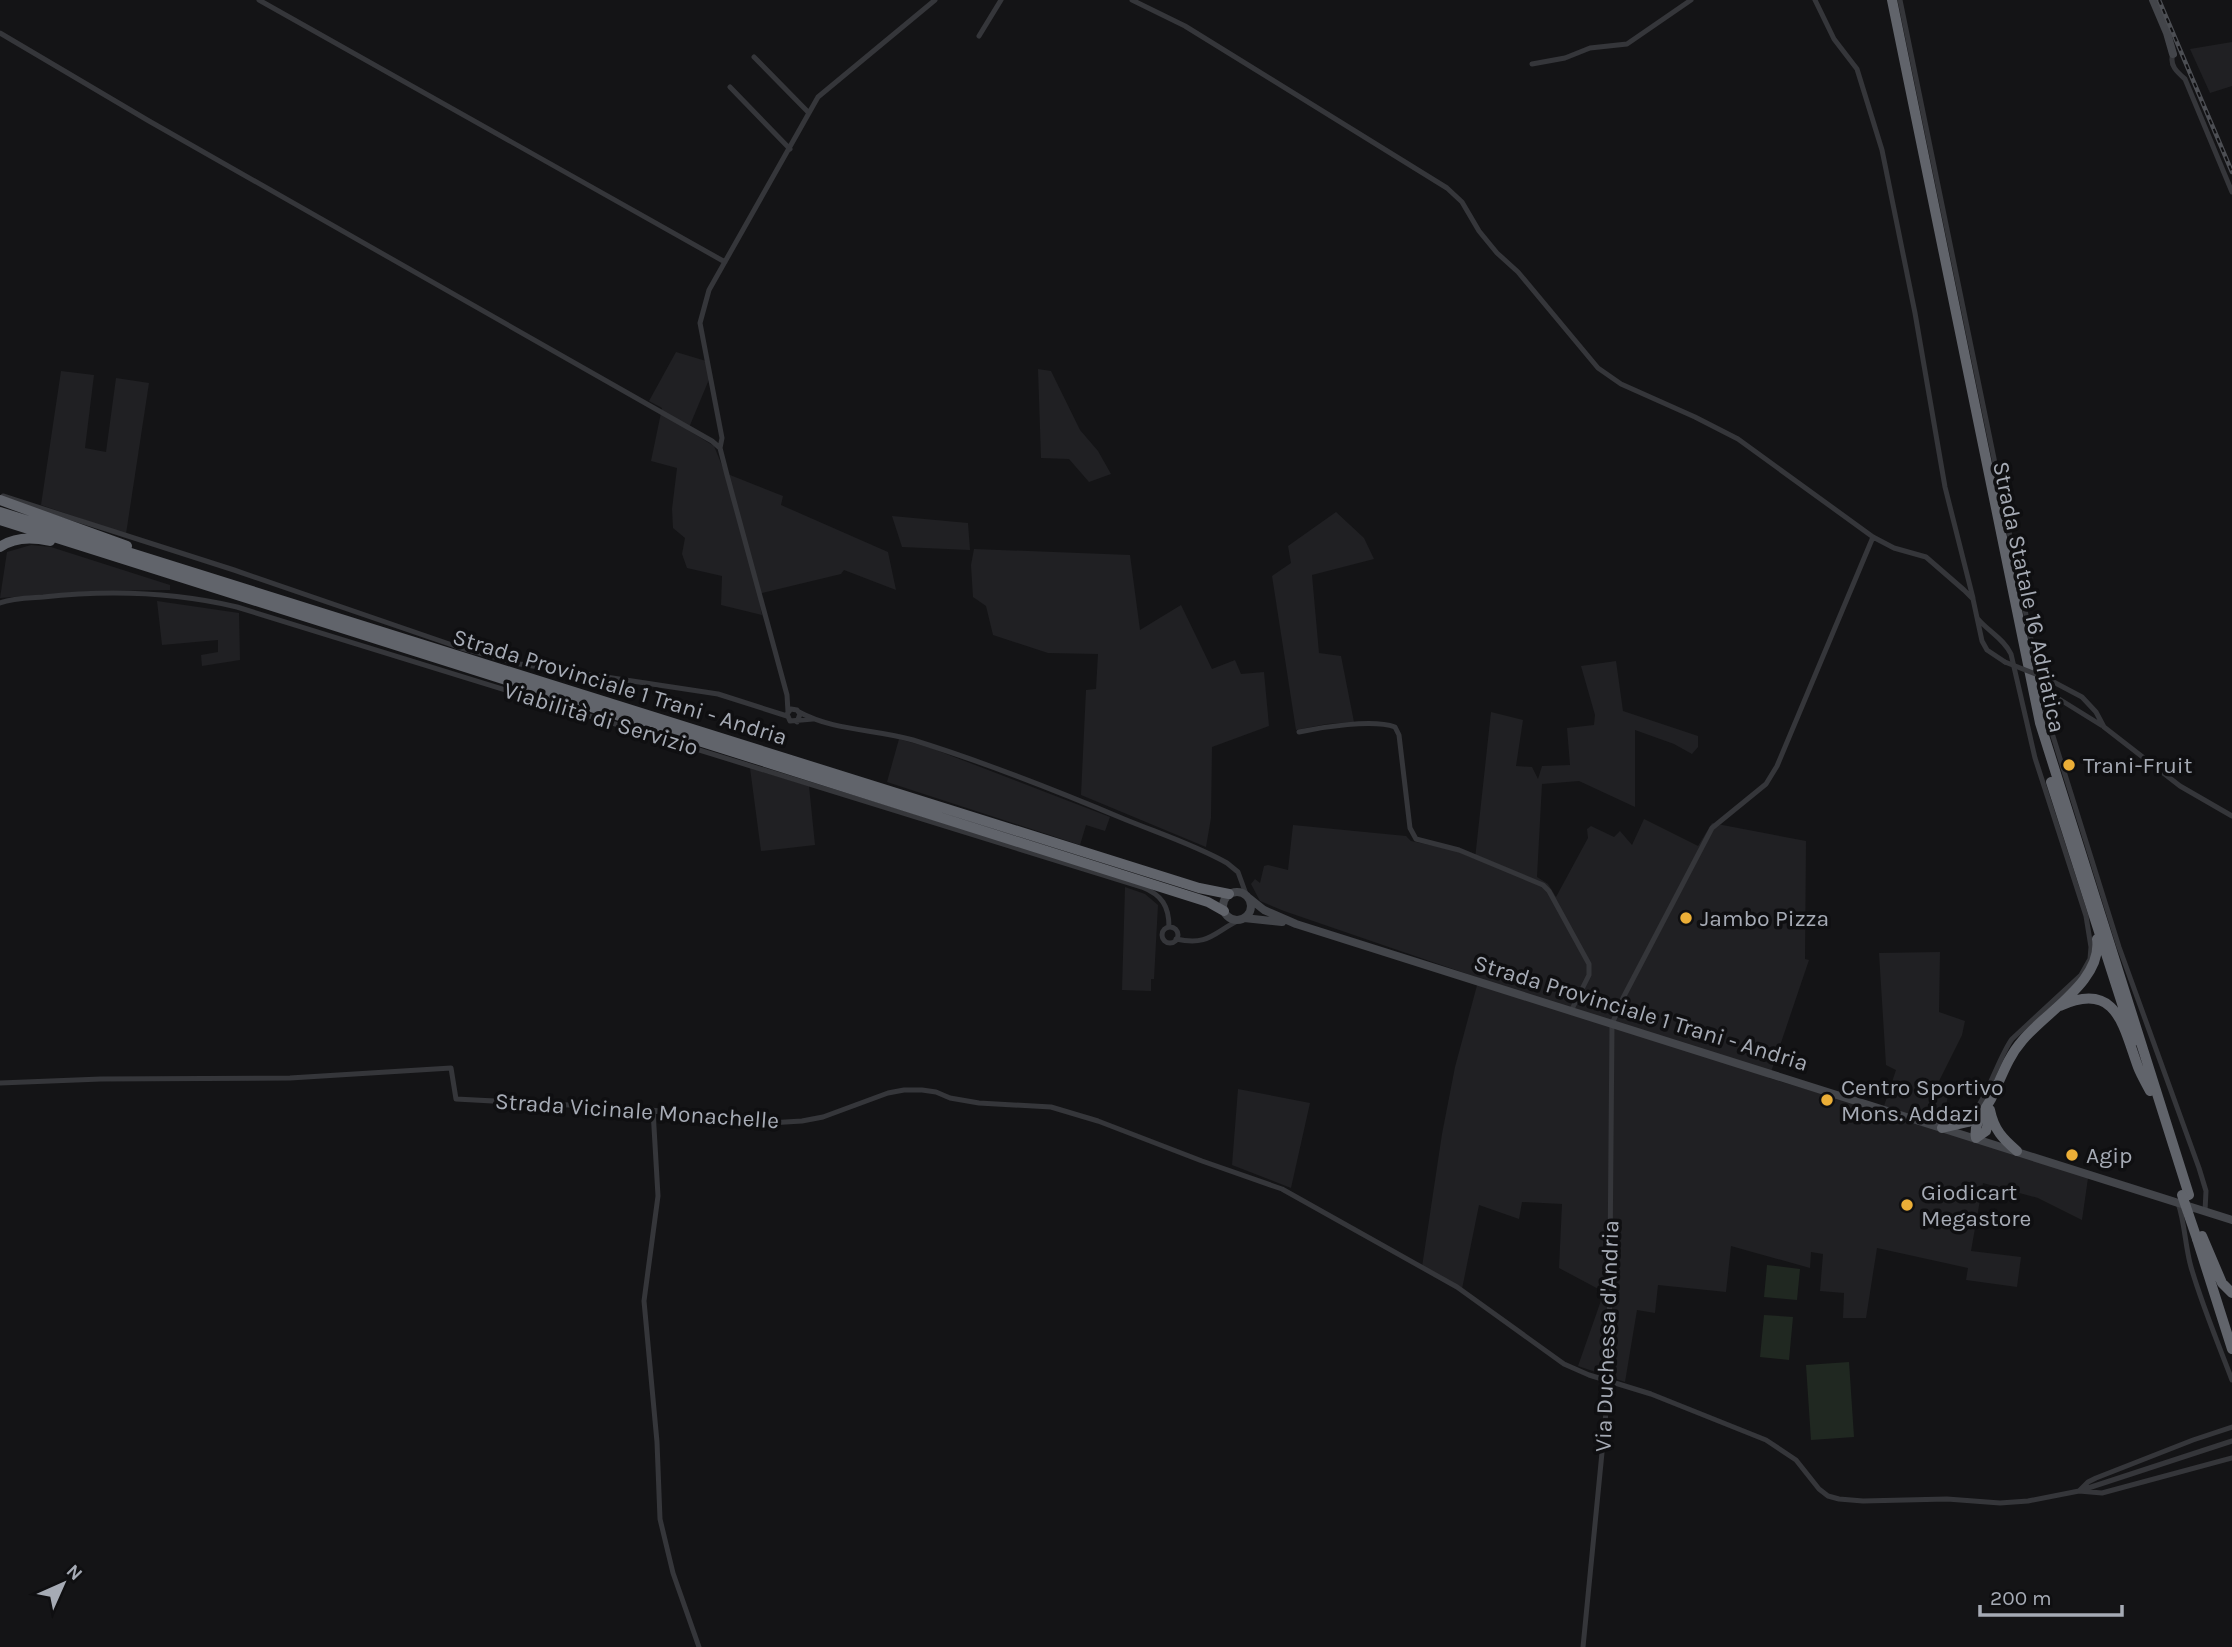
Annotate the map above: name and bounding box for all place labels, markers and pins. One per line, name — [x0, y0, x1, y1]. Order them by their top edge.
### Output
place label: Trani-Fruit — [2083, 752, 2193, 779]
marker: Trani-Fruit — [2061, 757, 2077, 773]
place label: Jambo Pizza — [1700, 905, 1829, 932]
marker: Jambo Pizza — [1678, 910, 1694, 926]
place label: Centro Sportivo Mons. Addazi — [1841, 1074, 2004, 1127]
marker: Centro Sportivo Mons. Addazi — [1819, 1092, 1835, 1108]
place label: Agip — [2086, 1142, 2133, 1169]
marker: Agip — [2064, 1147, 2080, 1163]
place label: Giodicart Megastore — [1921, 1179, 2031, 1232]
marker: Giodicart Megastore — [1899, 1197, 1915, 1213]

